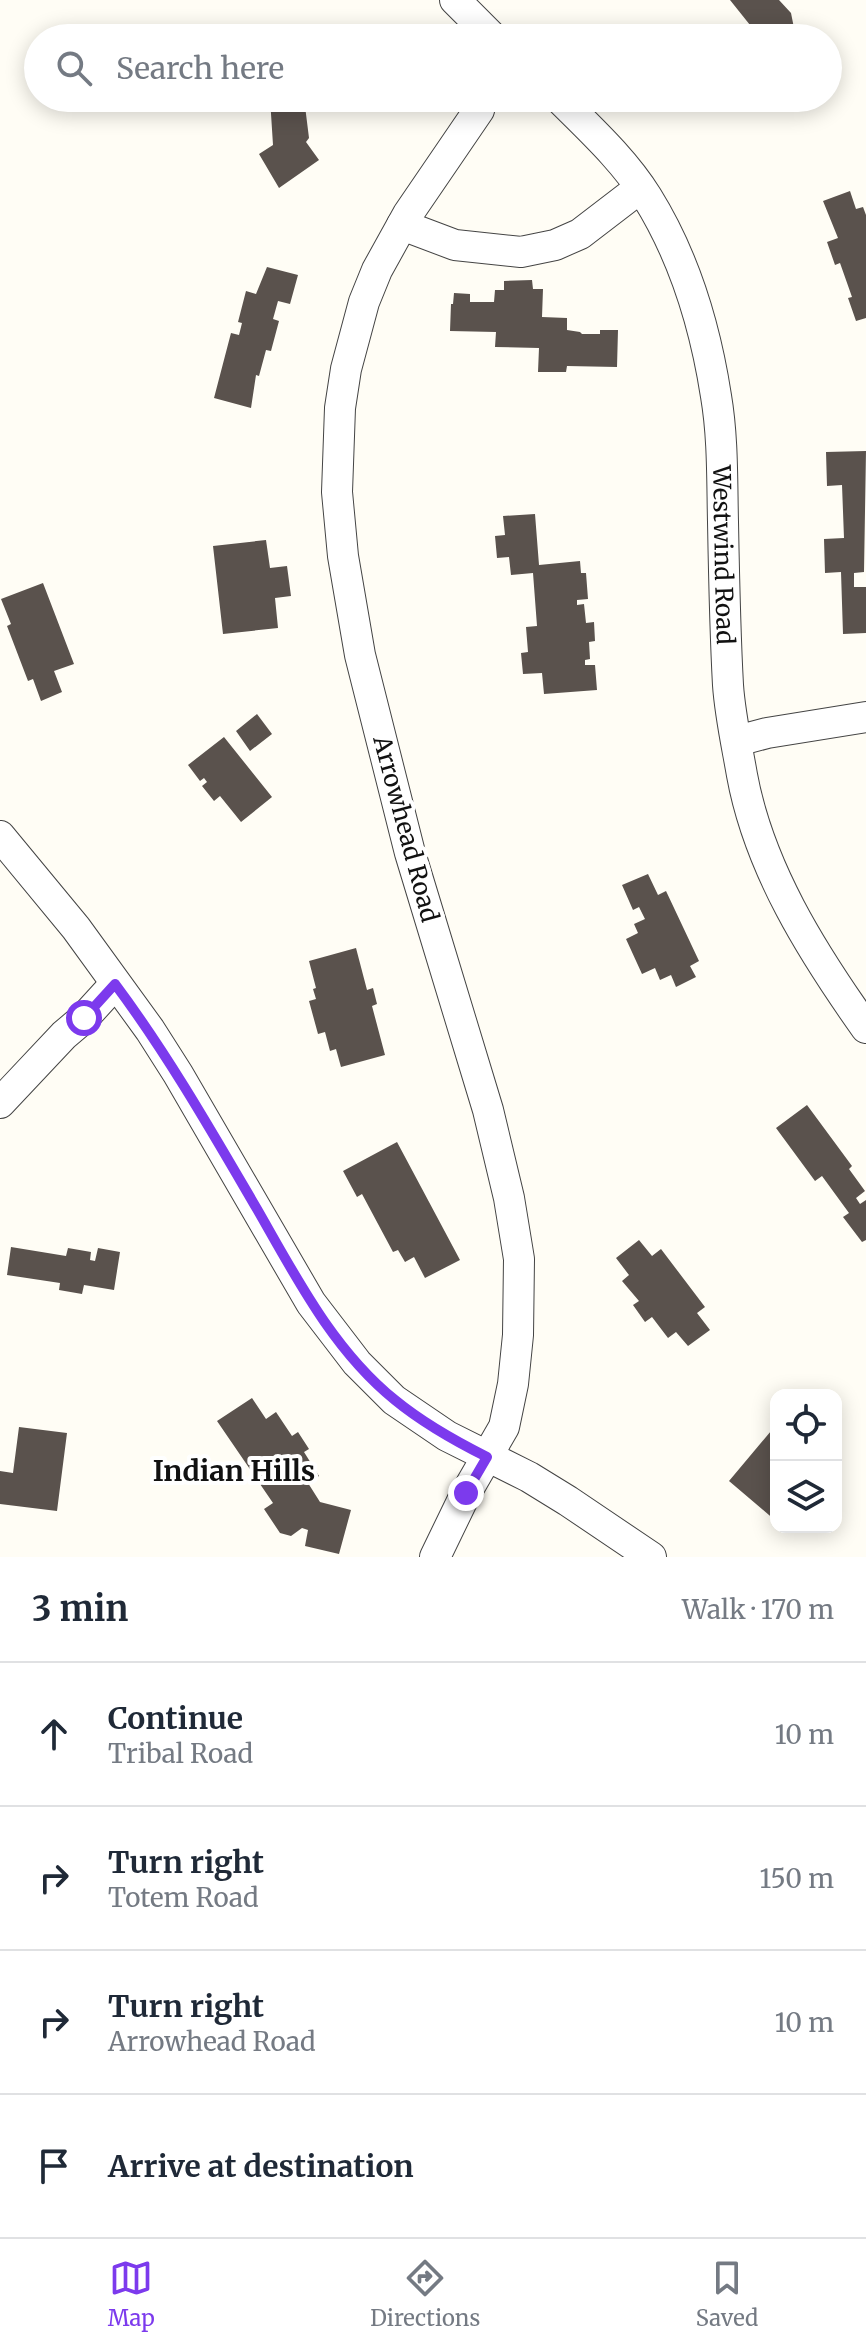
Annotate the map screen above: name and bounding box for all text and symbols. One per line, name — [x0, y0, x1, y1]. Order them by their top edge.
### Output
search box — [24, 24, 842, 112]
icon: search — [52, 46, 96, 90]
text: Search here — [116, 49, 284, 87]
street label: Westwind Road — [706, 464, 742, 645]
street label: Arrowhead Road — [366, 731, 446, 926]
route start — [66, 1000, 102, 1036]
map controls — [770, 1389, 842, 1533]
button: locate — [770, 1389, 842, 1461]
district label: Indian Hills — [153, 1453, 315, 1489]
button: layers — [770, 1461, 842, 1533]
route end — [448, 1475, 484, 1511]
text: 3 min — [32, 1588, 128, 1630]
text: Walk · 170 m — [682, 1593, 834, 1626]
text: Continue — [108, 1699, 243, 1737]
icon: ahead — [32, 1712, 76, 1756]
text: 10 m — [775, 1718, 834, 1751]
text: Tribal Road — [108, 1737, 253, 1770]
text: Turn right — [108, 1843, 264, 1881]
icon: right — [32, 1856, 76, 1900]
text: 150 m — [760, 1862, 834, 1895]
text: Totem Road — [108, 1881, 259, 1914]
text: Turn right — [108, 1987, 264, 2025]
icon: right — [32, 2000, 76, 2044]
text: 10 m — [775, 2006, 834, 2039]
text: Arrowhead Road — [108, 2025, 316, 2058]
icon: arrive — [32, 2144, 76, 2188]
text: Arrive at destination — [108, 2147, 414, 2185]
tab: Map — [108, 2256, 155, 2332]
tab: Directions — [370, 2256, 480, 2332]
tab: Saved — [696, 2256, 758, 2332]

